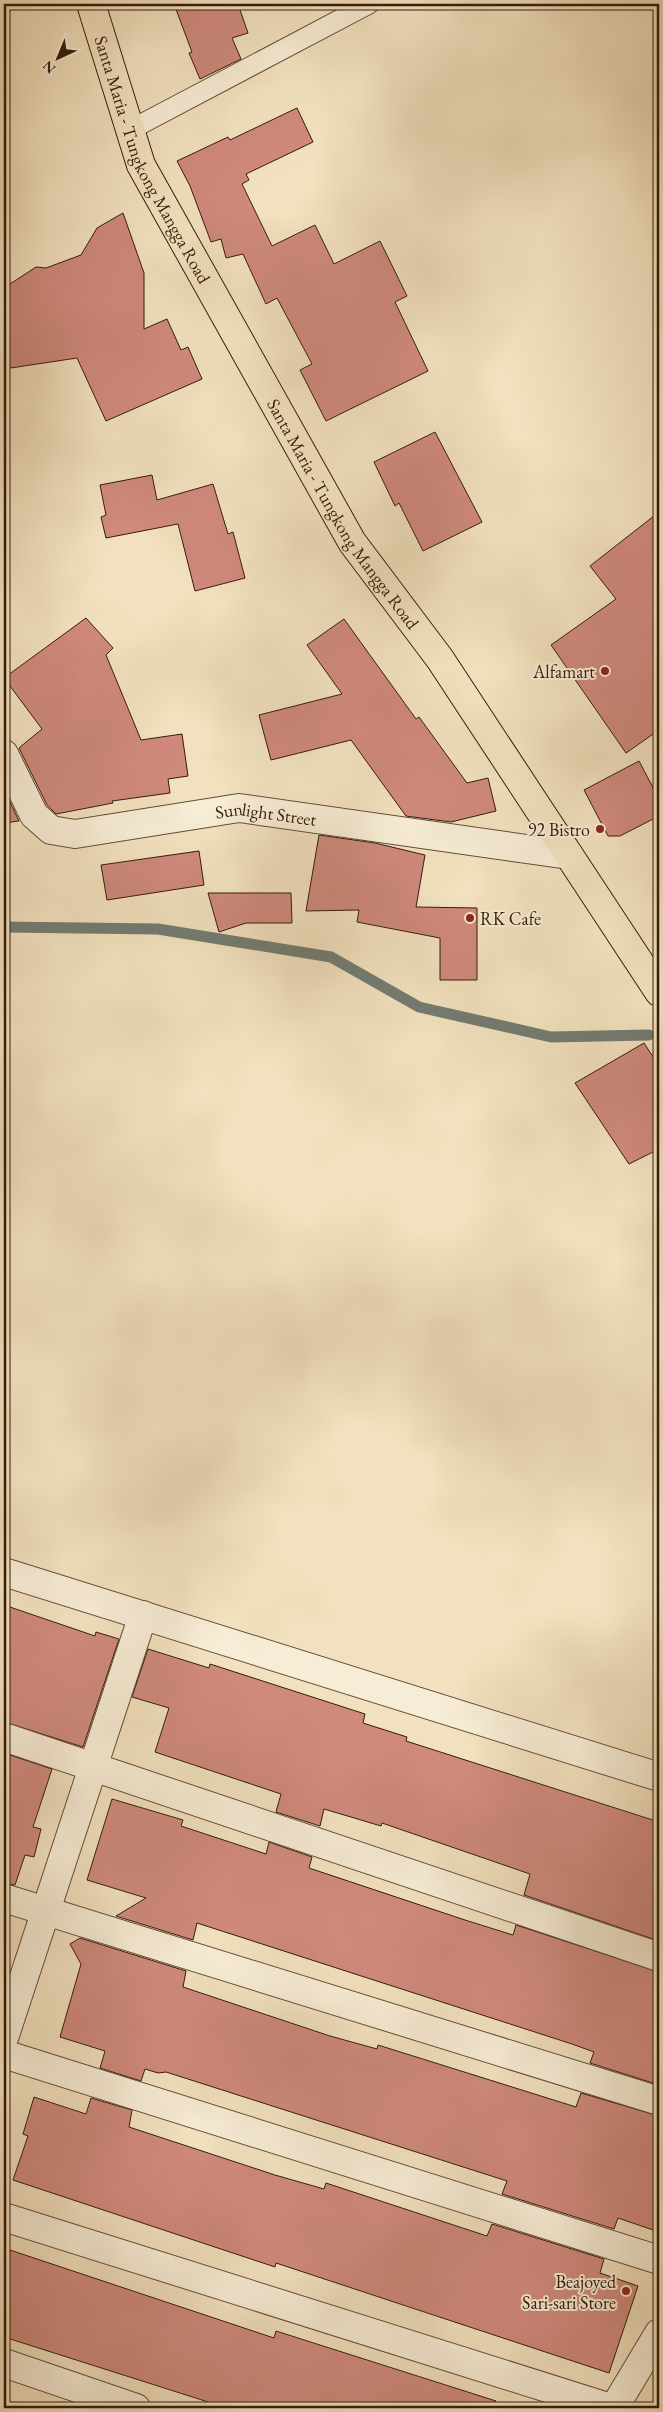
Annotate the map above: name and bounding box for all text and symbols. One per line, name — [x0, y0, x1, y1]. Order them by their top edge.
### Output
north arrow — [32, 32, 82, 82]
street label: Santa Maria - Tungkong Mangga Road — [90, 33, 217, 288]
text: N — [38, 56, 59, 78]
street label: Santa Maria - Tungkong Mangga Road — [262, 394, 425, 634]
place label: Alfamart — [532, 660, 595, 683]
marker: Alfamart — [599, 665, 611, 677]
street label: Sunlight Street — [213, 796, 318, 830]
place label: 92 Bistro — [528, 818, 590, 841]
marker: 92 Bistro — [594, 823, 606, 835]
place label: RK Cafe — [480, 907, 541, 930]
marker: RK Cafe — [464, 912, 476, 924]
place label: Beajoyed Sari-sari Store — [522, 2270, 617, 2314]
marker: Beajoyed Sari-sari Store — [620, 2285, 632, 2297]

